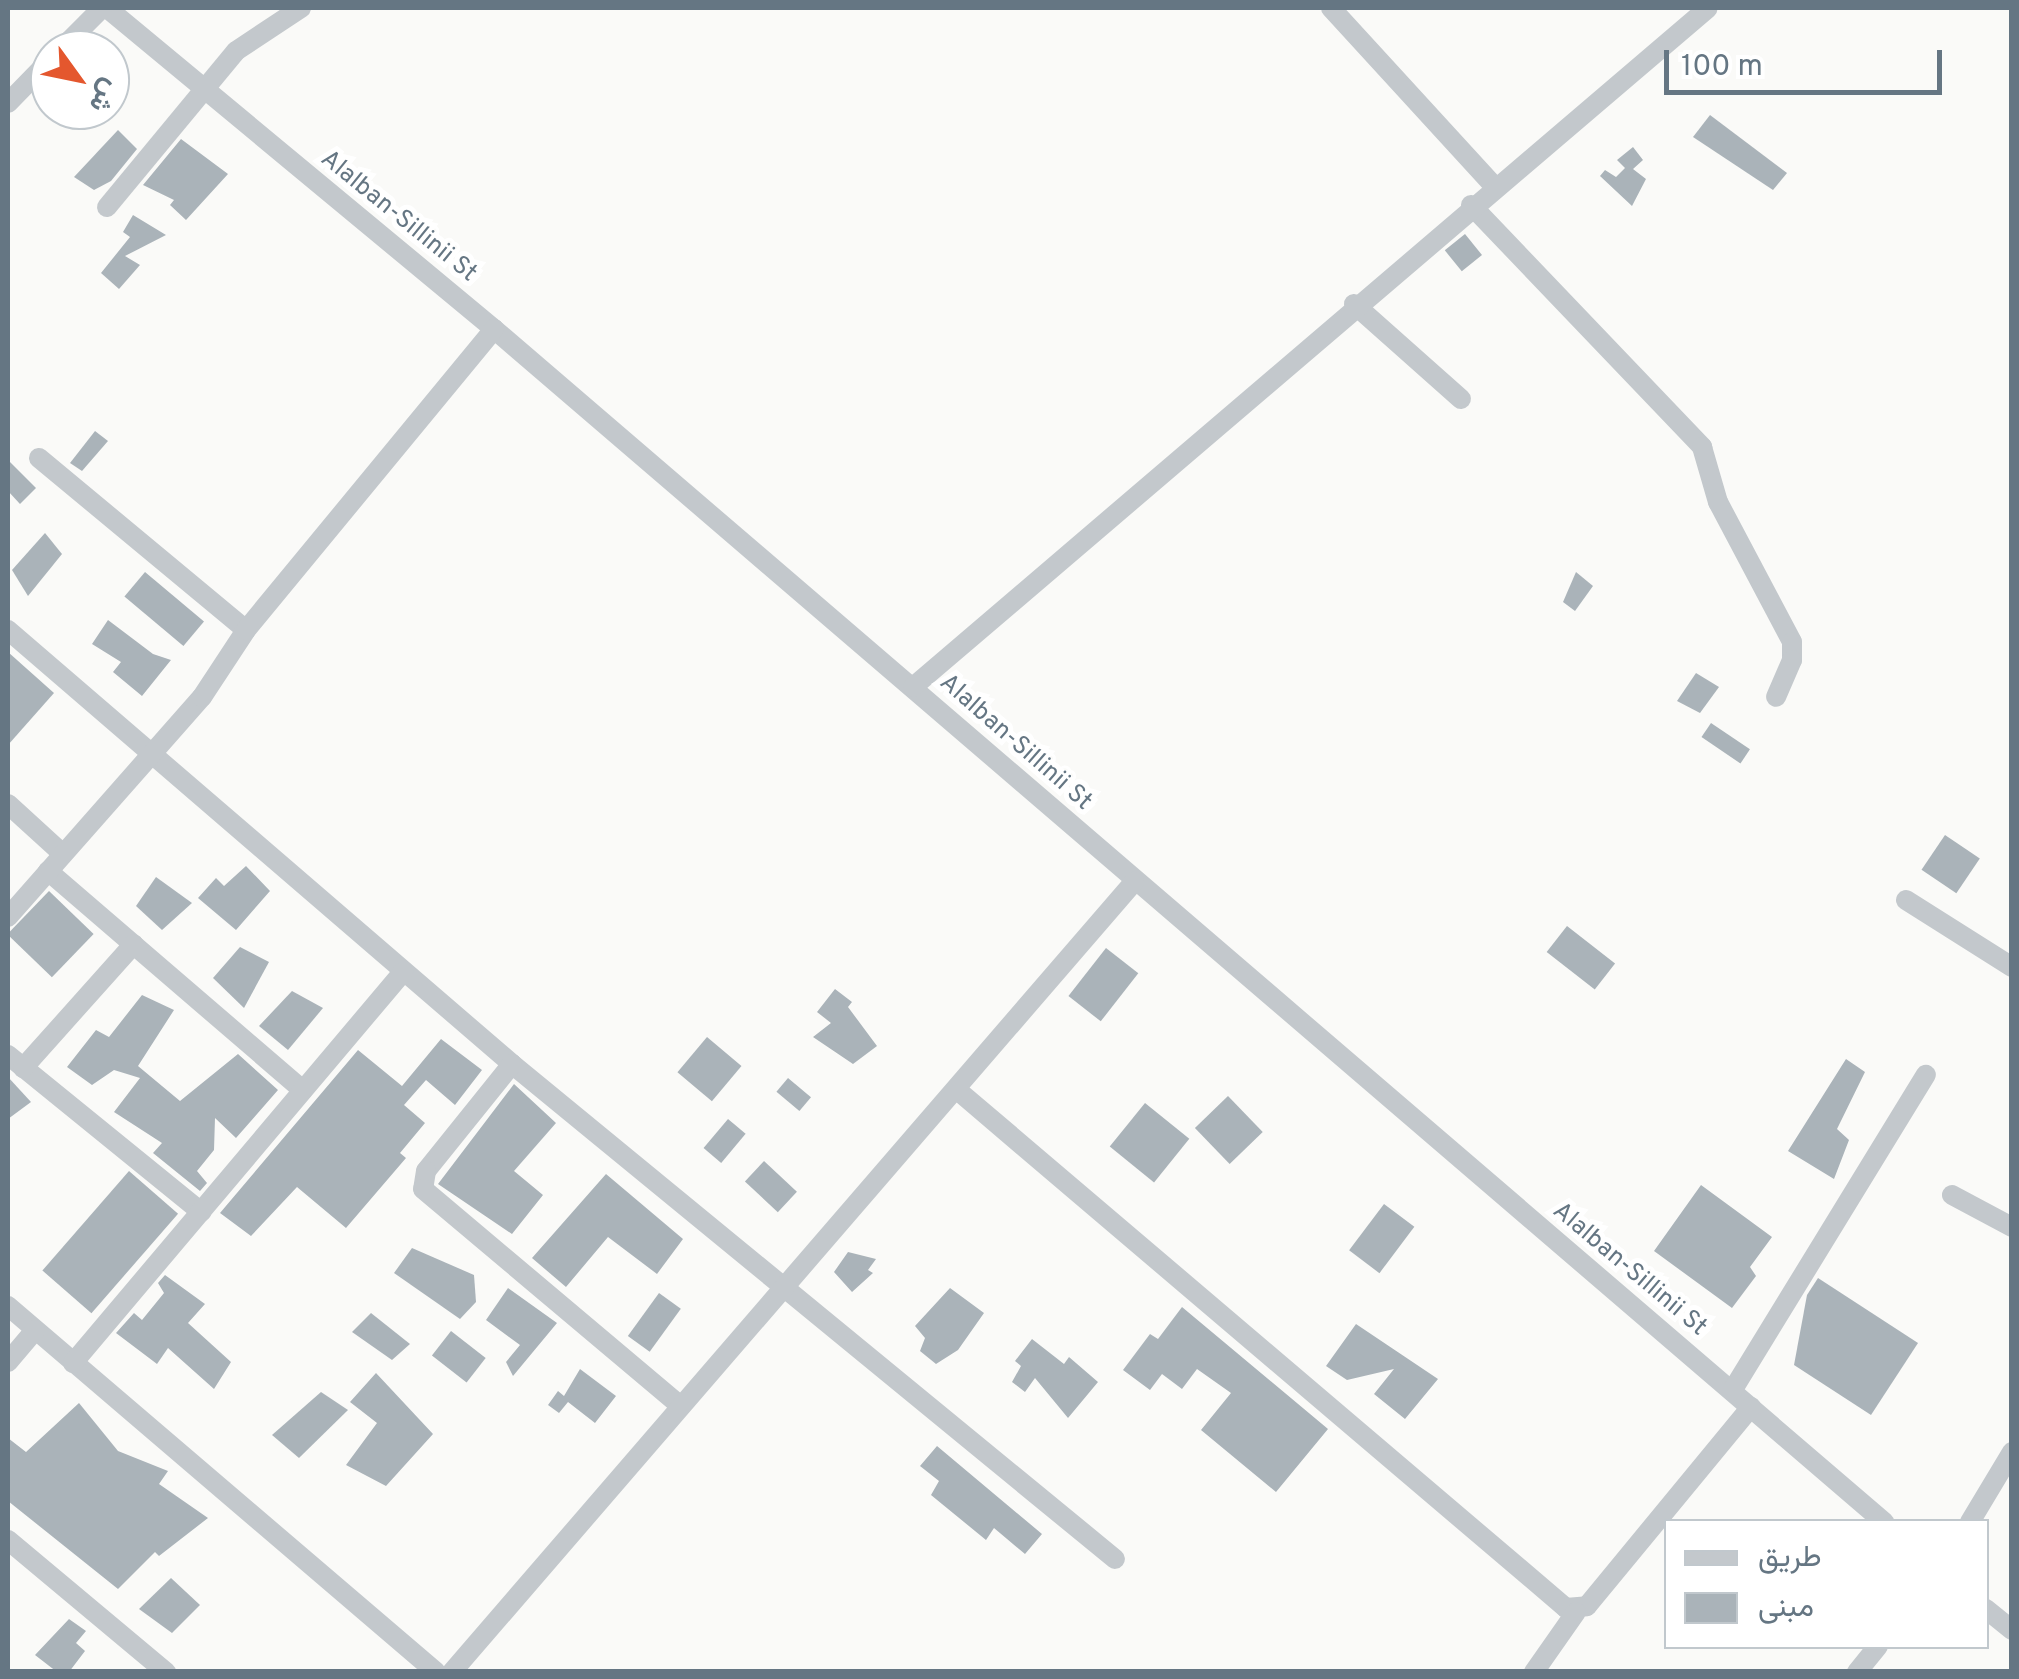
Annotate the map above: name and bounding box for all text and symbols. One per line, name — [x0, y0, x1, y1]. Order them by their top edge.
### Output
north arrow — [30, 30, 130, 130]
scale bar — [1669, 30, 1946, 92]
text: 100 m — [1681, 49, 1763, 86]
text: ش — [79, 71, 128, 119]
street label: Alalban-Sillinii St — [314, 145, 482, 289]
street label: Alalban-Sillinii St — [933, 669, 1097, 817]
street label: Alalban-Sillinii St — [1546, 1197, 1712, 1343]
legend — [1664, 1519, 1989, 1649]
text: طريق — [1758, 1540, 1822, 1577]
text: مبنى — [1758, 1590, 1814, 1627]

